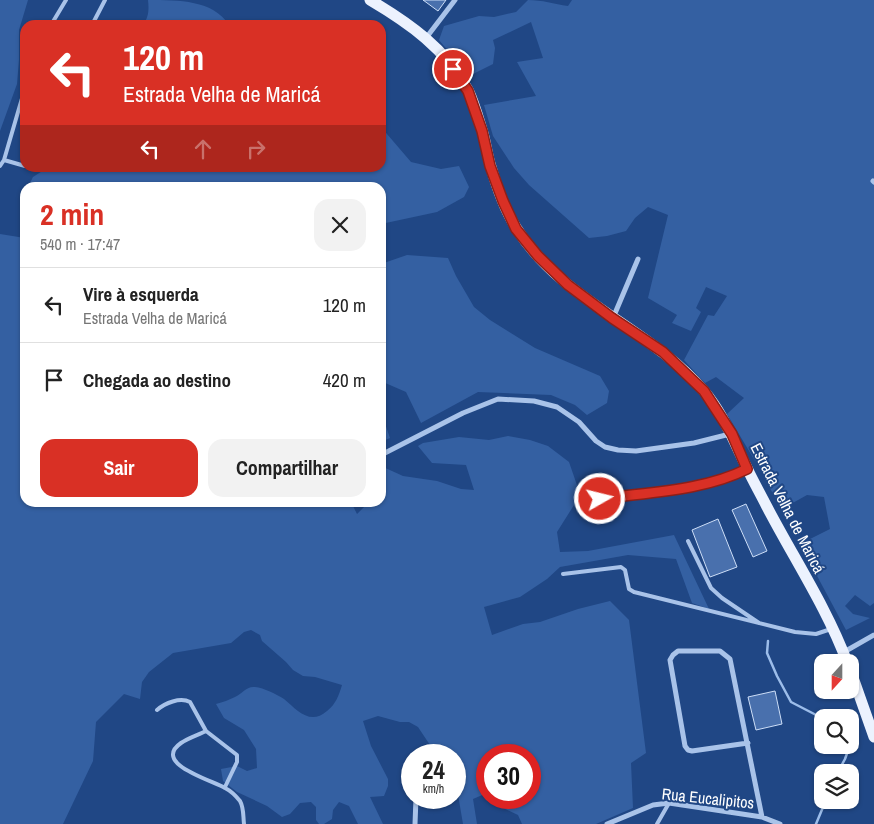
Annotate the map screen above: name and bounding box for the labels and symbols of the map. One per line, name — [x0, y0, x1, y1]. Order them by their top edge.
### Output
pin — [432, 48, 474, 90]
street label: Estrada Velha de Maricá — [746, 439, 831, 578]
position arrow — [573, 472, 625, 524]
north arrow — [814, 654, 859, 699]
speed limit sign: 30 — [476, 744, 541, 809]
street label: Rua Eucalipitos — [661, 782, 755, 814]

